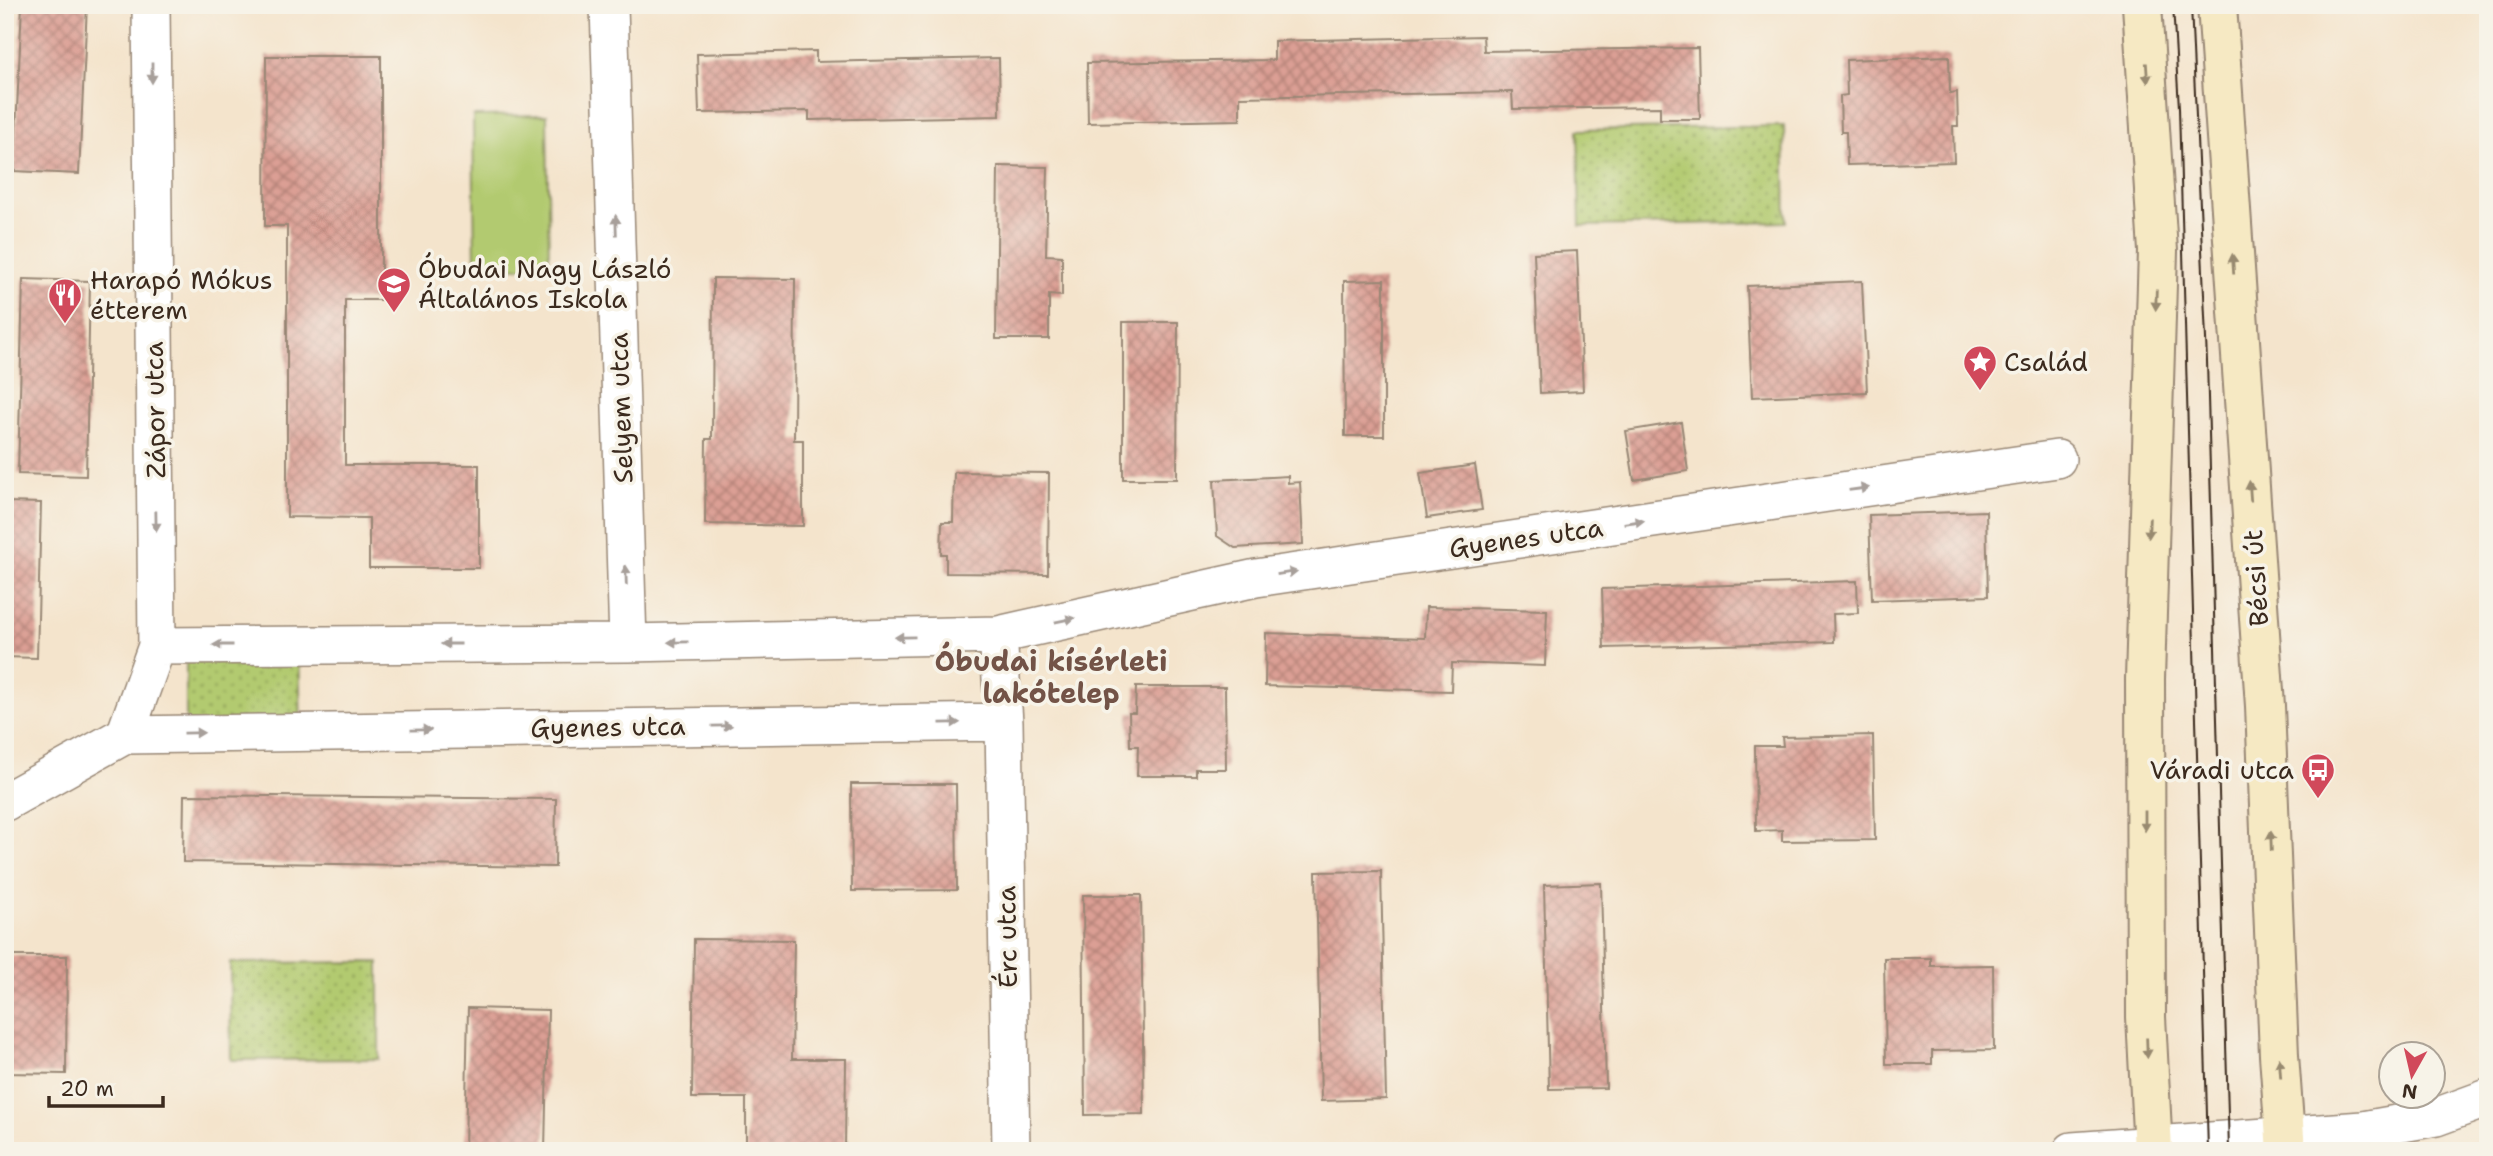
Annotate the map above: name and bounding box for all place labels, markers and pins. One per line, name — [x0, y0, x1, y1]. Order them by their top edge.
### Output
place label: Óbudai Nagy László Általános Iskola — [418, 251, 672, 316]
place label: Harapó Mókus étterem — [90, 262, 273, 327]
school or university icon: Óbudai Nagy László Általános Iskola — [375, 265, 413, 314]
restaurant icon: Harapó Mókus étterem — [46, 276, 84, 325]
place icon: Család — [1961, 343, 1999, 392]
place label: Család — [2004, 344, 2088, 379]
bus stop icon: Váradi utca — [2299, 751, 2337, 800]
place label: Váradi utca — [2150, 752, 2294, 787]

